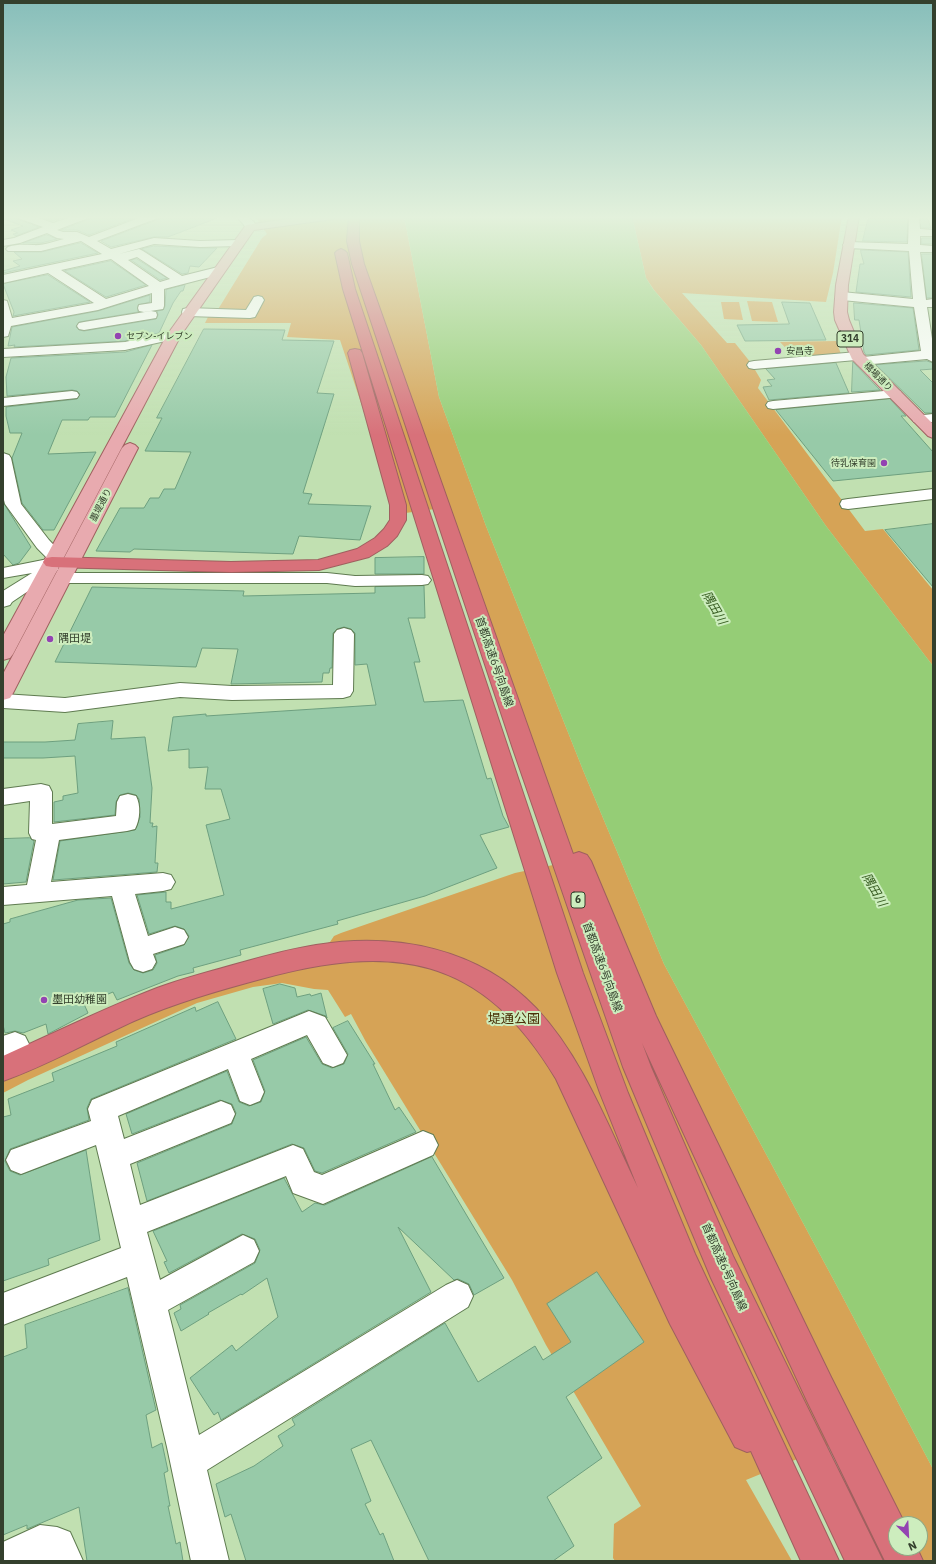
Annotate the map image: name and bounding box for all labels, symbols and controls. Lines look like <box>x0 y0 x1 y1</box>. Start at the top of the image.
marker: セブン-イレブン <box>113 331 123 341</box>
place label: セブン-イレブン <box>126 331 193 341</box>
road number: 314 <box>837 331 863 347</box>
marker: 安昌寺 <box>773 346 783 356</box>
place label: 安昌寺 <box>786 346 813 356</box>
street label: 橋場通り <box>861 360 895 394</box>
place label: 待乳保育園 <box>831 458 876 468</box>
marker: 待乳保育園 <box>879 458 889 468</box>
street label: 墨堤通り <box>88 487 114 523</box>
water label: 隅田川 <box>699 589 729 627</box>
street label: 首都高速6号向島線 <box>472 615 516 709</box>
place label: 隅田堤 <box>58 632 91 646</box>
marker: 隅田堤 <box>45 634 55 644</box>
water label: 隅田川 <box>859 871 889 909</box>
road number: 6 <box>571 892 585 908</box>
street label: 首都高速6号向島線 <box>580 920 624 1014</box>
place label: 墨田幼稚園 <box>52 993 107 1007</box>
marker: 墨田幼稚園 <box>39 995 49 1005</box>
park label: 堤通公園 <box>488 1011 540 1027</box>
street label: 首都高速6号向島線 <box>699 1221 749 1313</box>
north arrow <box>888 1516 928 1556</box>
text: N <box>906 1538 919 1554</box>

